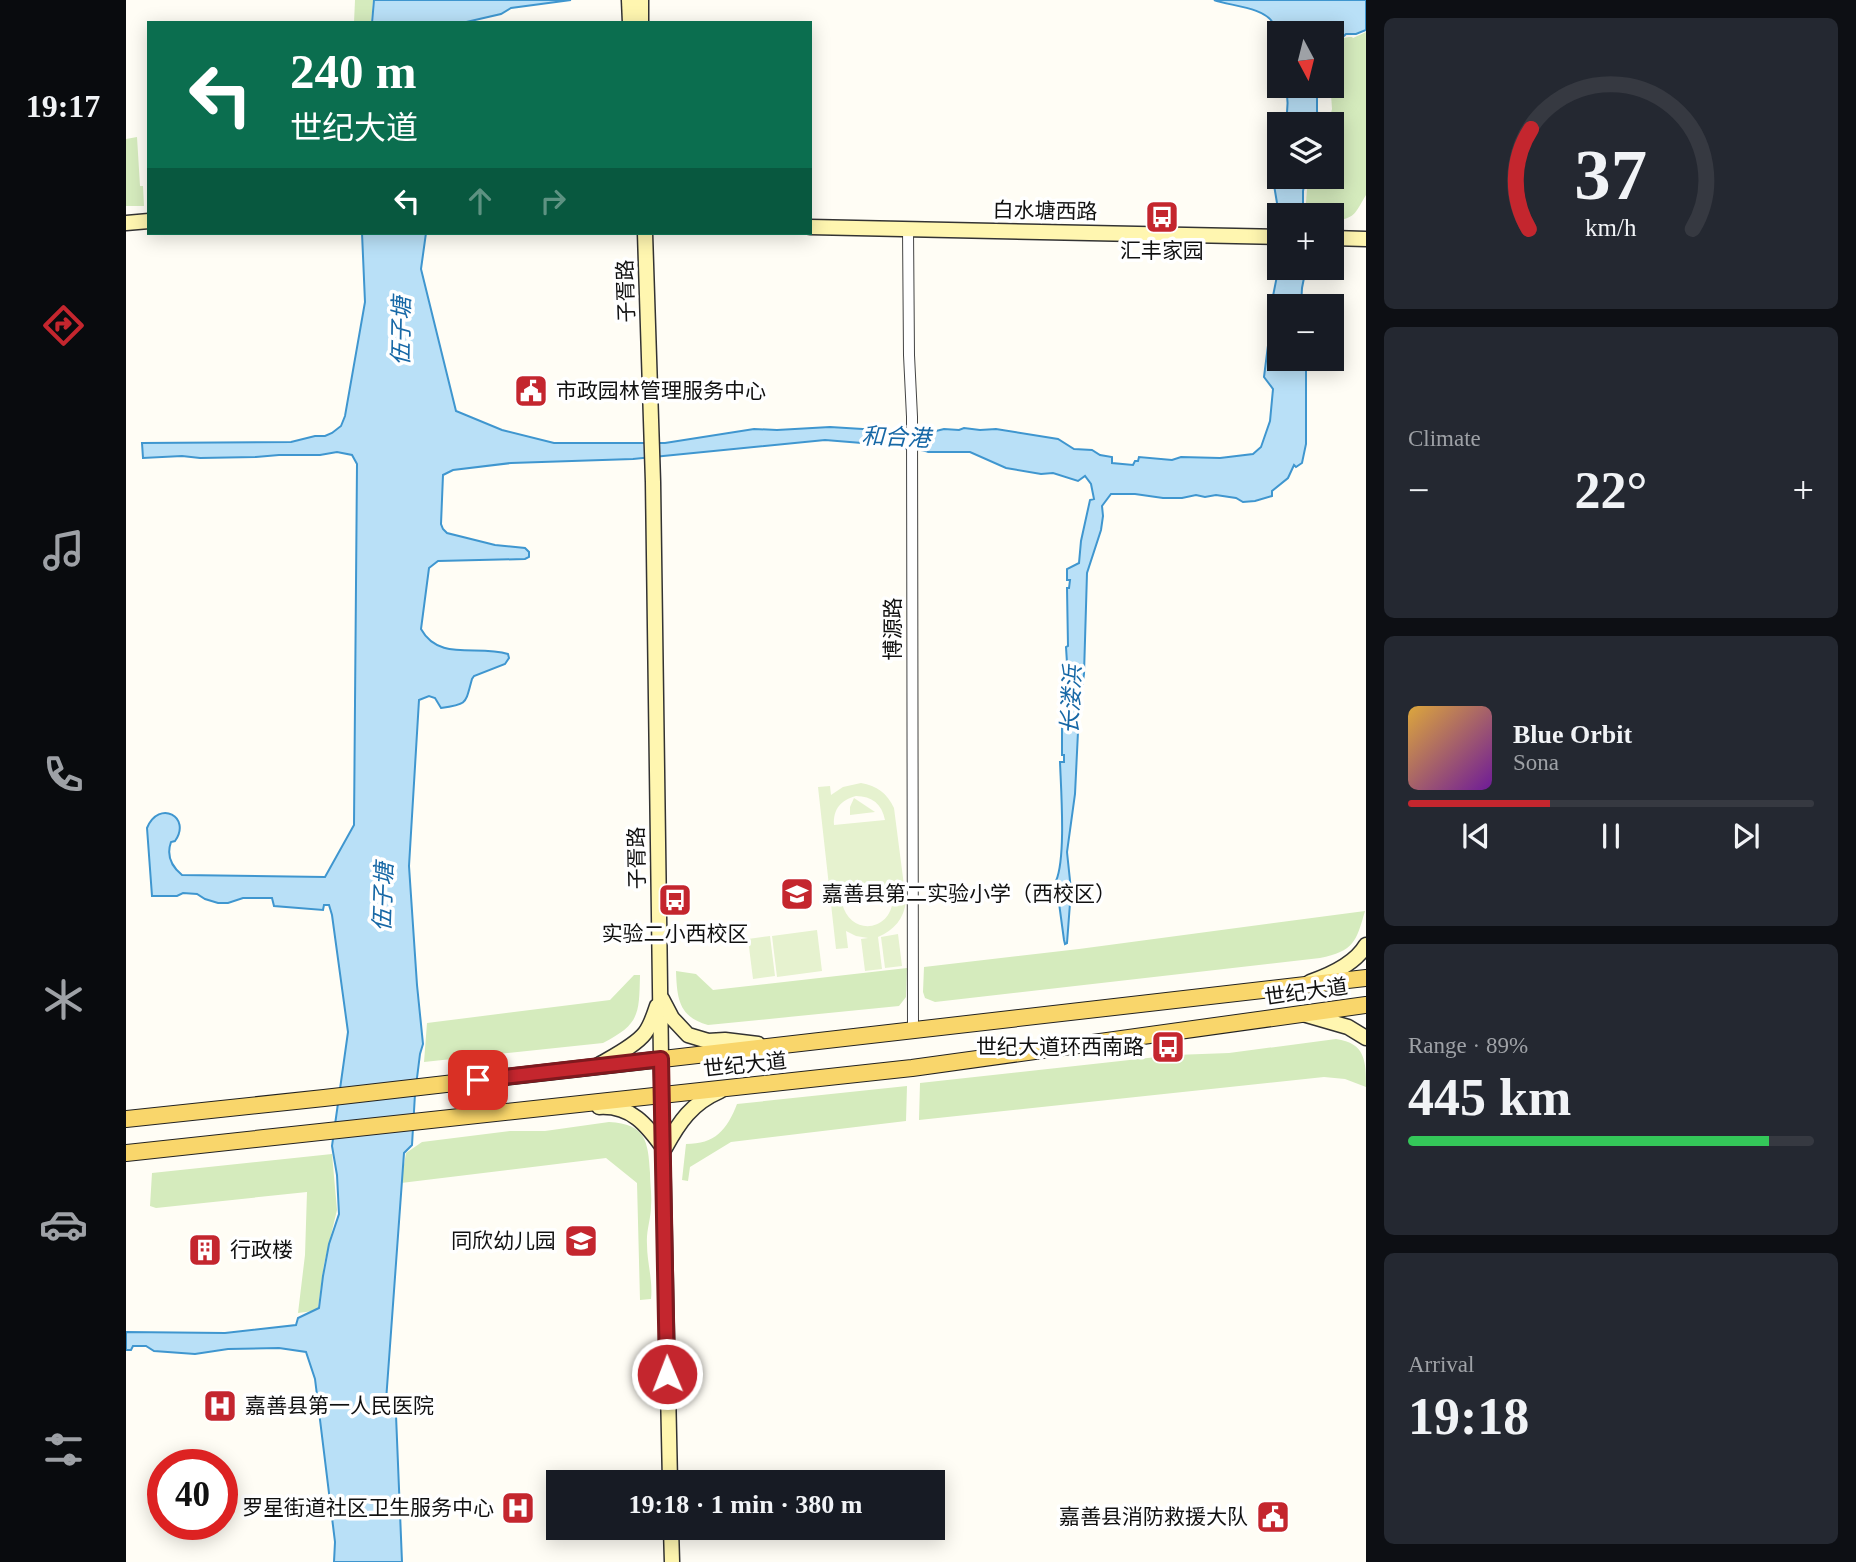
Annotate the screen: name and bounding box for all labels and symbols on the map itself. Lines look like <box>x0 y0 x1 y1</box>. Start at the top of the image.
north arrow <box>1267 21 1344 98</box>
street label: 白水塘西路 <box>992 198 1098 224</box>
bus stop icon: 汇丰家园 <box>1143 198 1181 236</box>
place label: 汇丰家园 <box>1120 239 1204 263</box>
street label: 子胥路 <box>613 259 639 323</box>
water label: 伍子塘 <box>388 292 415 366</box>
public building icon: 市政园林管理服务中心 <box>512 372 550 410</box>
place label: 市政园林管理服务中心 <box>556 379 766 403</box>
water label: 和合港 <box>861 424 934 451</box>
street label: 博源路 <box>881 598 905 661</box>
water label: 长溇浜 <box>1057 663 1086 735</box>
street label: 子胥路 <box>624 826 650 890</box>
water label: 伍子塘 <box>370 858 397 932</box>
school or university icon: 嘉善县第二实验小学（西校区） <box>778 875 816 913</box>
bus stop icon: 实验二小西校区 <box>656 881 694 919</box>
place label: 嘉善县第二实验小学（西校区） <box>822 882 1116 906</box>
place label: 实验二小西校区 <box>602 922 749 946</box>
street label: 世纪大道 <box>1263 974 1349 1010</box>
bus stop icon: 世纪大道环西南路 <box>1149 1028 1187 1066</box>
place label: 世纪大道环西南路 <box>976 1035 1144 1059</box>
street label: 世纪大道 <box>702 1049 788 1081</box>
pin <box>448 1050 508 1110</box>
school or university icon: 同欣幼儿园 <box>562 1222 600 1260</box>
place label: 同欣幼儿园 <box>451 1229 556 1253</box>
building icon: 行政楼 <box>186 1231 224 1269</box>
place label: 行政楼 <box>230 1238 293 1262</box>
position arrow <box>630 1337 704 1411</box>
hospital icon: 嘉善县第一人民医院 <box>201 1387 239 1425</box>
place label: 嘉善县第一人民医院 <box>245 1394 434 1418</box>
speed limit sign: 40 <box>147 1449 238 1540</box>
hospital icon: 罗星街道社区卫生服务中心 <box>499 1489 537 1527</box>
place label: 罗星街道社区卫生服务中心 <box>242 1496 494 1520</box>
public building icon: 嘉善县消防救援大队 <box>1254 1498 1292 1536</box>
place label: 嘉善县消防救援大队 <box>1059 1505 1248 1529</box>

